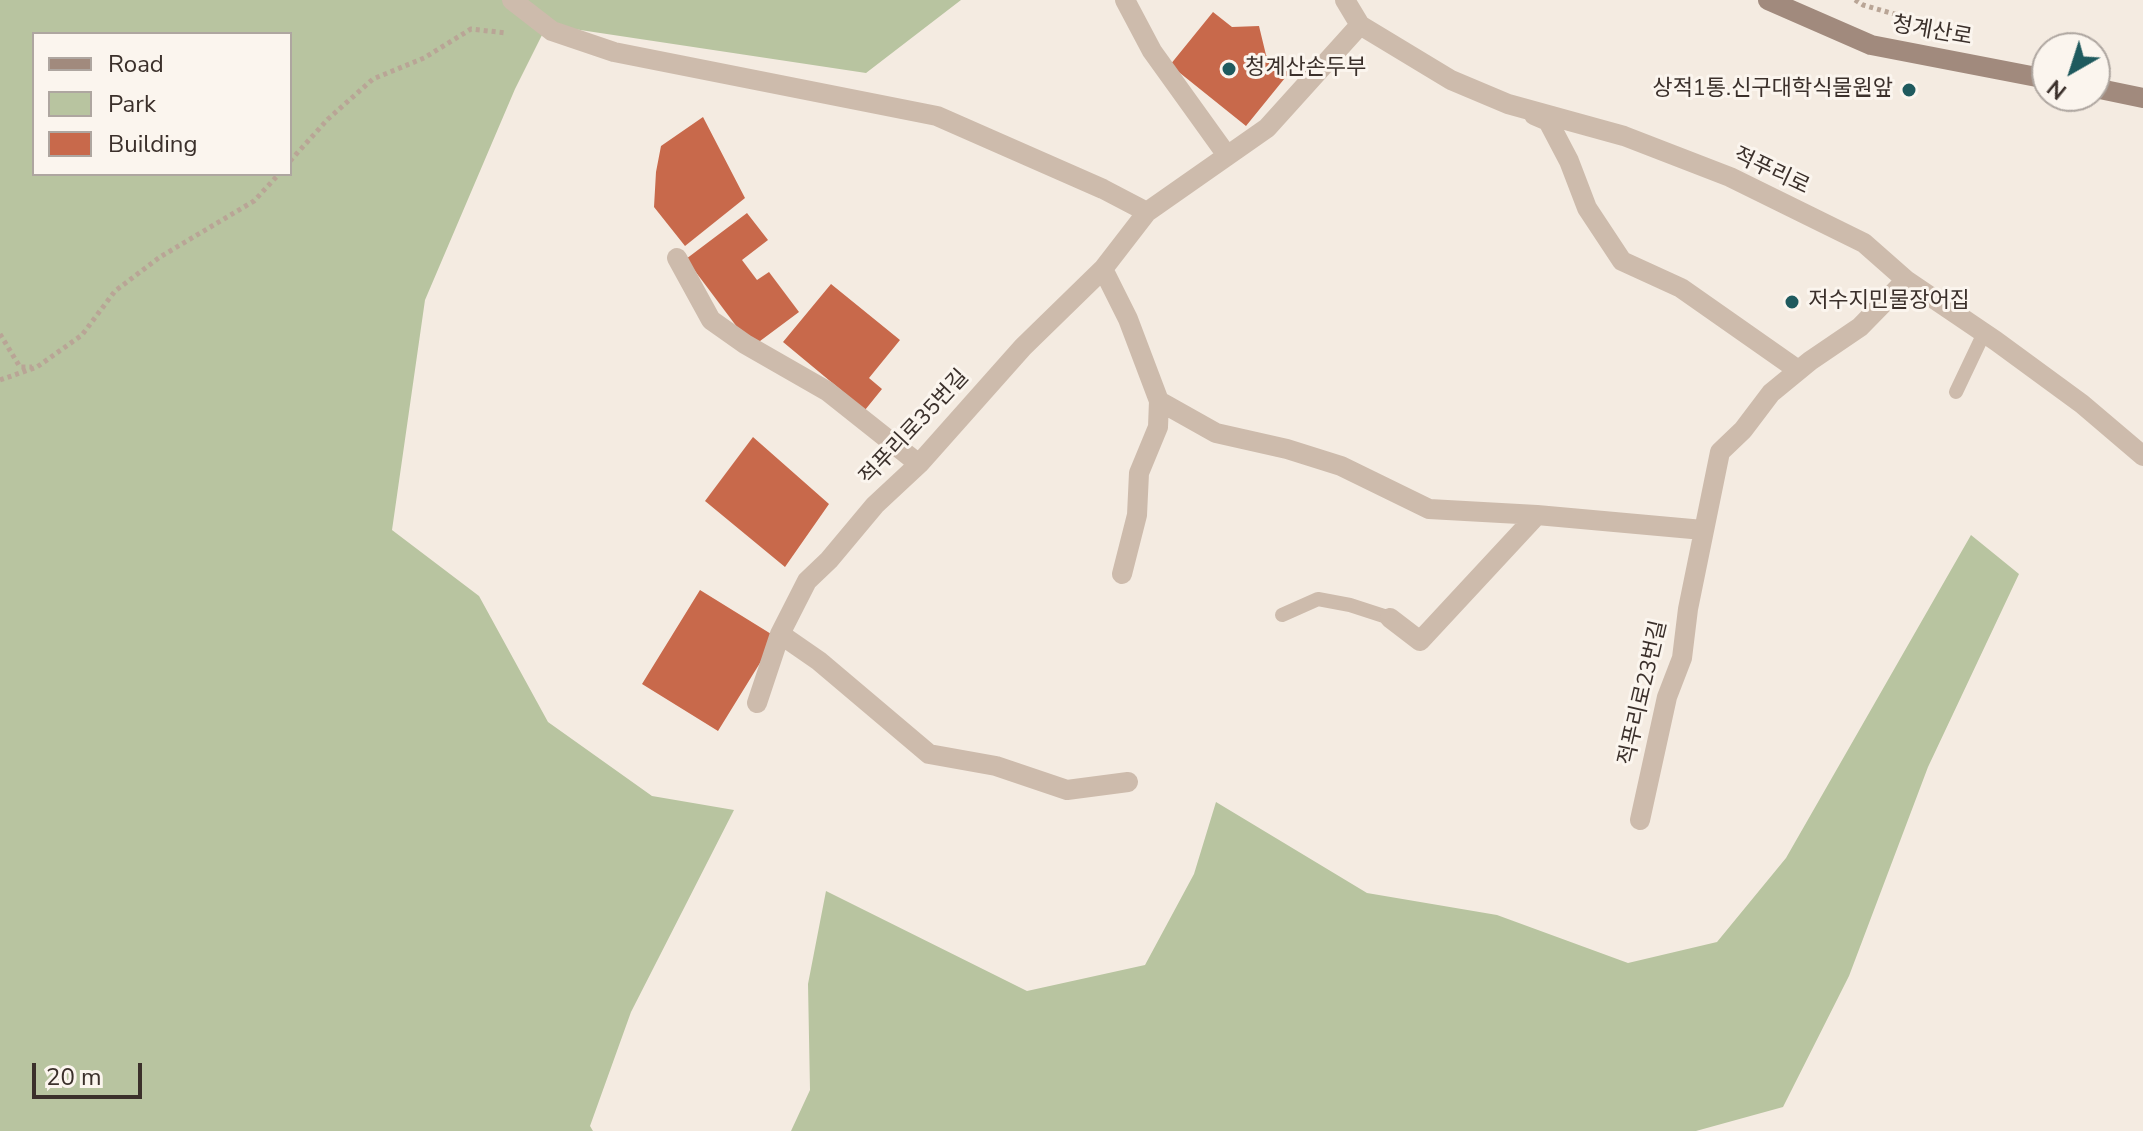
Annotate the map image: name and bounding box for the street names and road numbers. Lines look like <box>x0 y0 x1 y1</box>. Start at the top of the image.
street label: 청계산로 <box>1890 12 1974 52</box>
street label: 적푸리로 <box>1729 143 1813 201</box>
street label: 적푸리로35번길 <box>855 365 975 491</box>
street label: 적푸리로23번길 <box>1615 618 1673 768</box>

